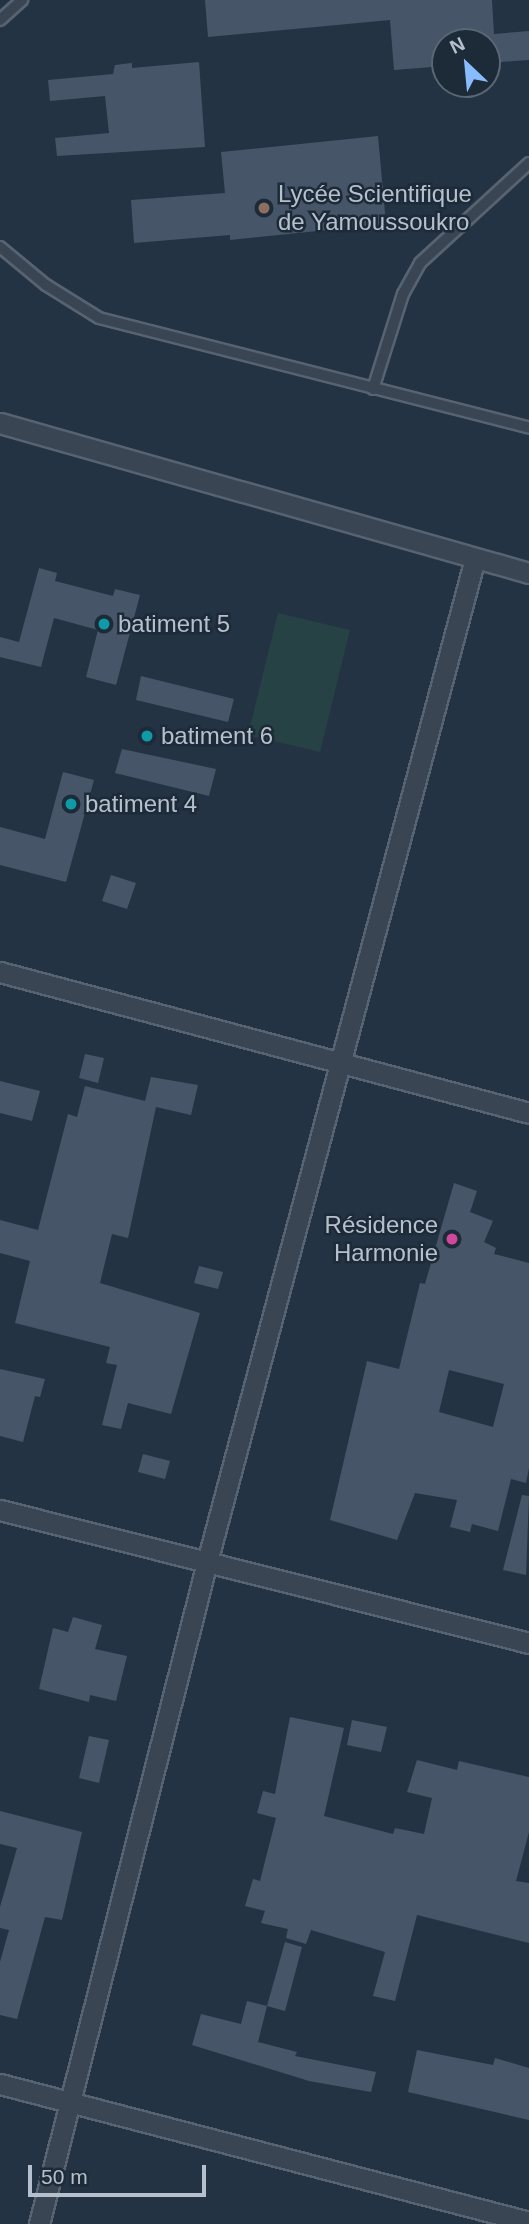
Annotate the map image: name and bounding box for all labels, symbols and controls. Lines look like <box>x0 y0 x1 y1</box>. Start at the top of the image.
north arrow <box>431 28 501 98</box>
text: N <box>447 33 468 58</box>
place label: Lycée Scientifique de Yamoussoukro <box>278 180 472 236</box>
marker: Lycée Scientifique de Yamoussoukro <box>256 200 272 216</box>
place label: batiment 5 <box>118 610 230 638</box>
marker: batiment 5 <box>96 616 112 632</box>
place label: batiment 6 <box>161 722 273 750</box>
marker: batiment 6 <box>139 728 155 744</box>
place label: batiment 4 <box>85 790 197 818</box>
marker: batiment 4 <box>63 796 79 812</box>
place label: Résidence Harmonie <box>325 1211 438 1267</box>
marker: Résidence Harmonie <box>444 1231 460 1247</box>
scale bar <box>32 2150 210 2194</box>
text: 50 m <box>41 2165 88 2188</box>

